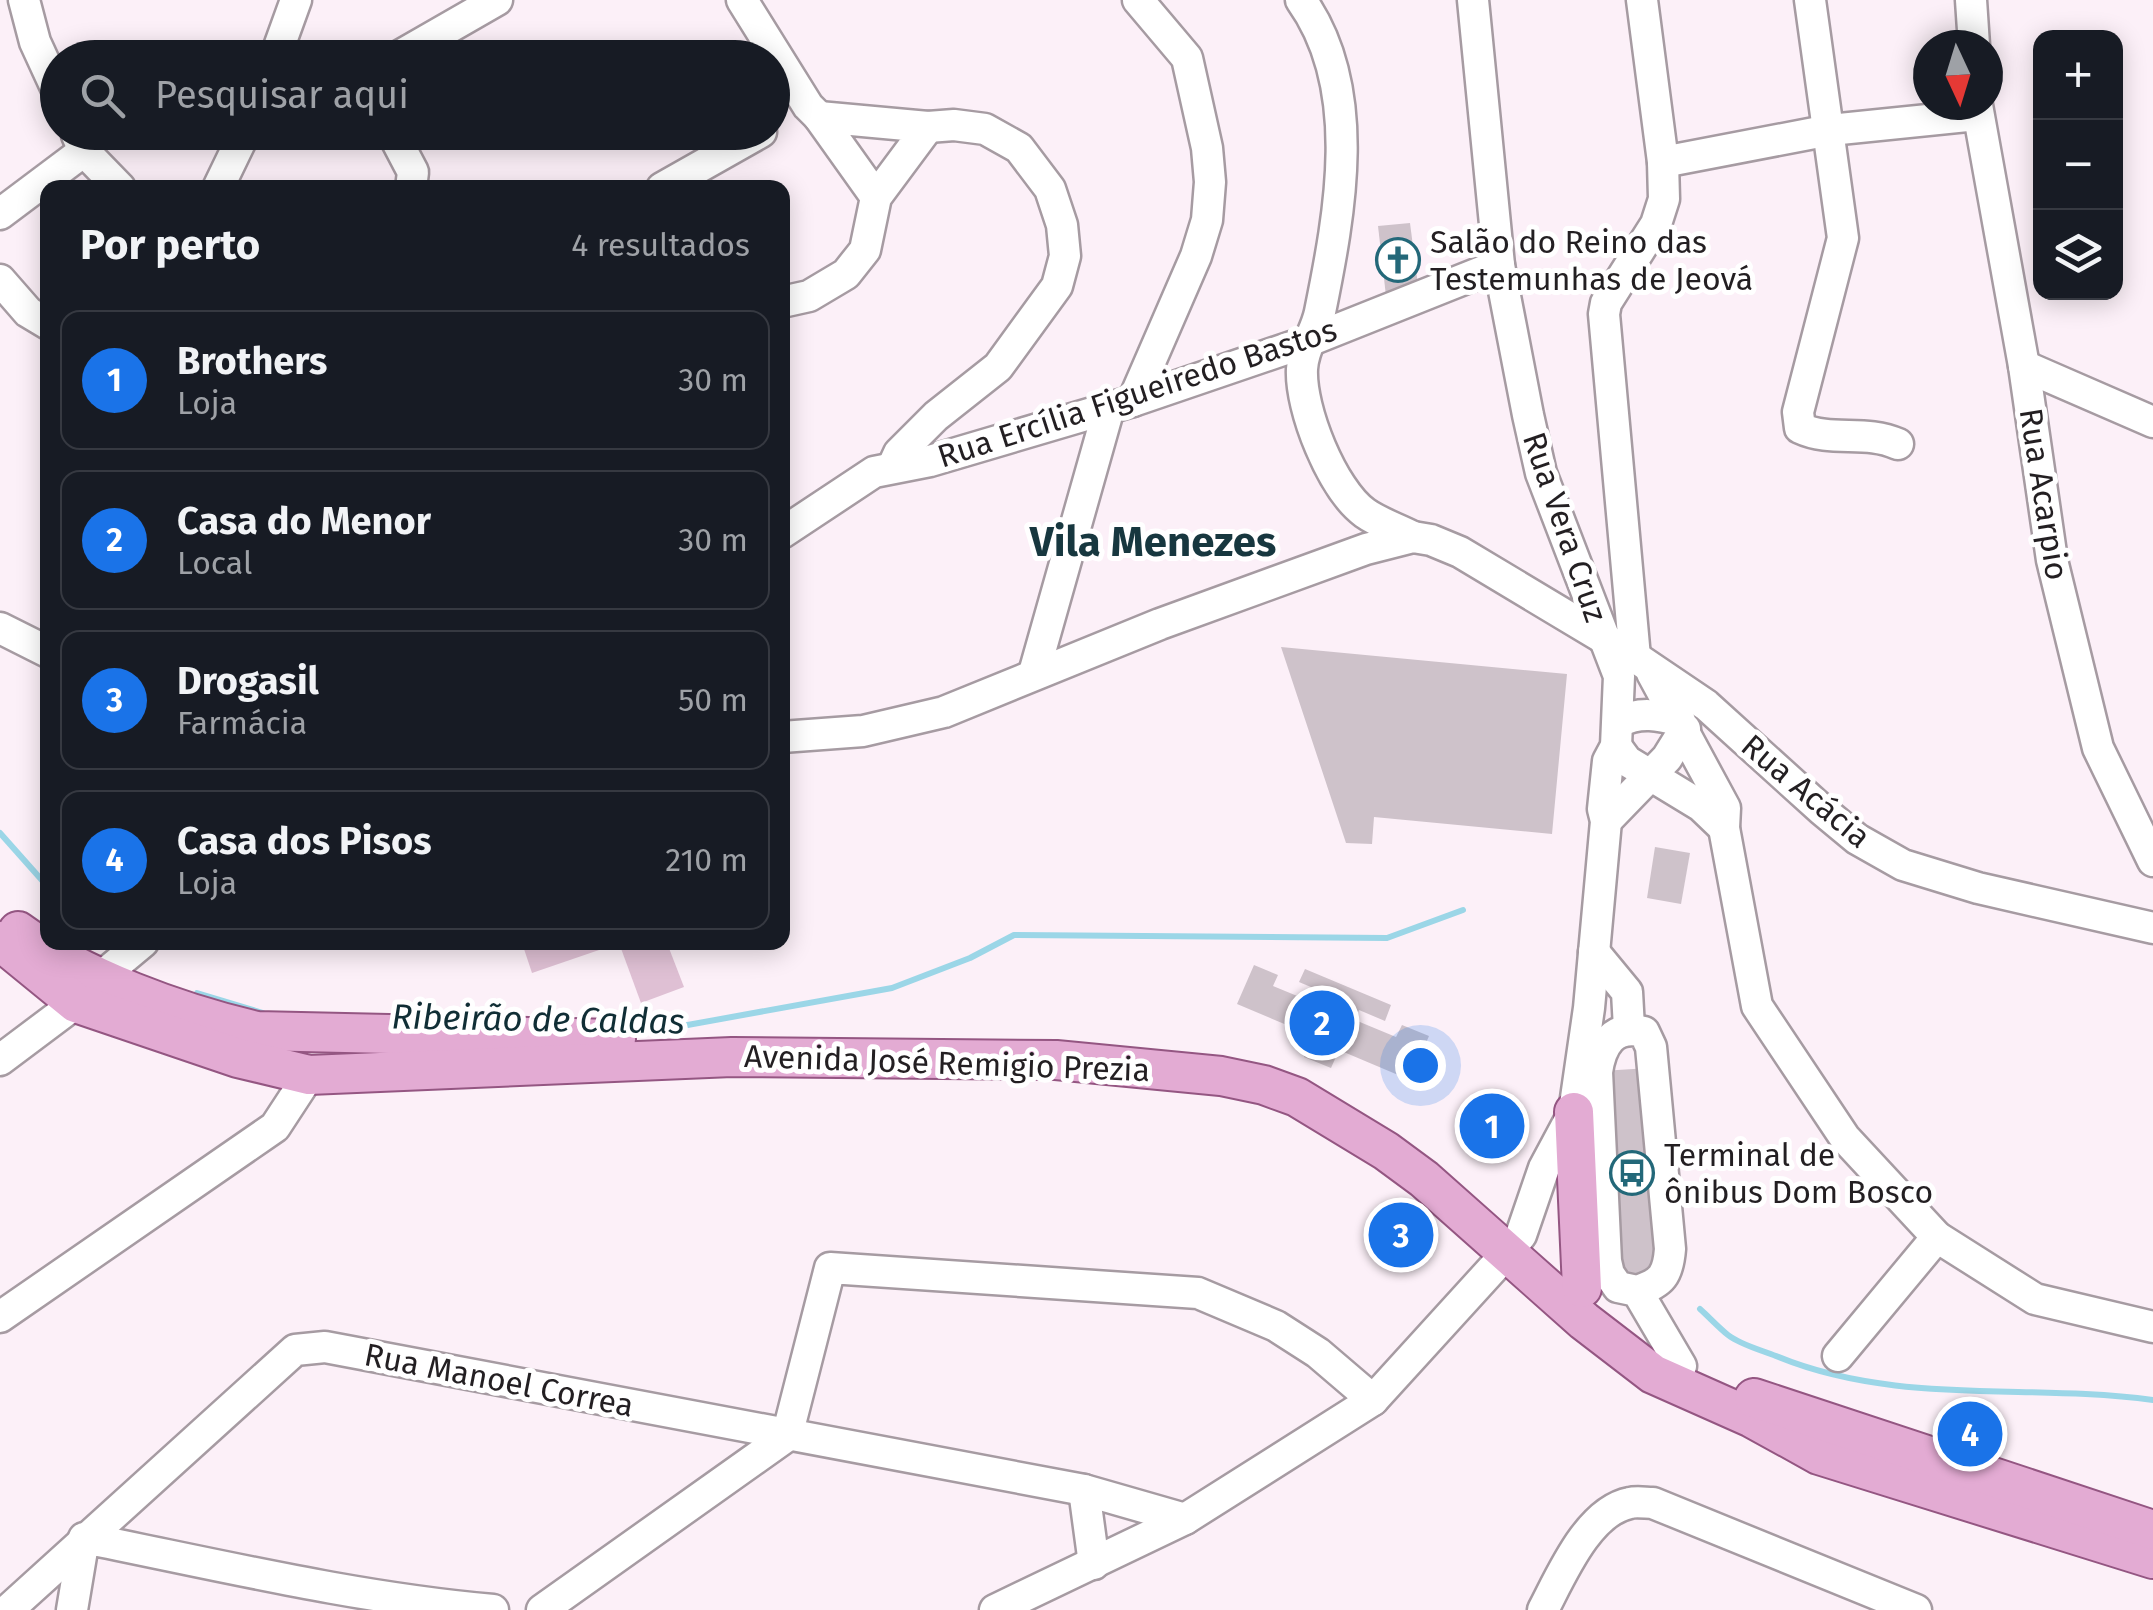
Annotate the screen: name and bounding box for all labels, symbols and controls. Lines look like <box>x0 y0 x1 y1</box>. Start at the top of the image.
north arrow <box>1913 30 2003 120</box>
map controls <box>2033 30 2123 300</box>
button: + <box>2033 30 2123 120</box>
search box <box>40 40 790 150</box>
icon: search <box>75 68 130 123</box>
text: Pesquisar aqui <box>155 72 409 118</box>
button: − <box>2033 120 2123 210</box>
button: layers <box>2033 210 2123 300</box>
text: Por perto <box>80 220 260 270</box>
place label: Salão do Reino das Testemunhas de Jeová <box>1430 223 1753 298</box>
text: 4 resultados <box>571 226 750 264</box>
church icon: Salão do Reino das Testemunhas de Jeová <box>1375 237 1421 283</box>
street label: Rua Ercília Figueiredo Bastos <box>933 310 1341 476</box>
text: Brothers <box>177 338 327 384</box>
text: 1 <box>107 361 122 399</box>
text: 30 m <box>678 361 748 399</box>
text: Loja <box>177 384 237 422</box>
street label: Rua Acarpio <box>2012 405 2076 583</box>
street label: Rua Vera Cruz <box>1515 427 1615 627</box>
text: Casa do Menor <box>177 498 431 544</box>
district label: Vila Menezes <box>1029 517 1276 567</box>
text: 2 <box>106 521 123 559</box>
text: 30 m <box>678 521 748 559</box>
text: Local <box>177 544 252 582</box>
text: Drogasil <box>177 658 319 704</box>
text: 3 <box>106 681 123 719</box>
text: 50 m <box>678 681 748 719</box>
text: Farmácia <box>177 704 307 742</box>
street label: Rua Acácia <box>1734 726 1878 856</box>
text: Casa dos Pisos <box>177 818 432 864</box>
text: 4 <box>105 841 124 879</box>
text: 210 m <box>665 841 748 879</box>
text: Loja <box>177 864 237 902</box>
pin: 2 <box>1290 986 1354 1060</box>
water label: Ribeirão de Caldas <box>391 995 685 1043</box>
street label: Avenida José Remigio Prezia <box>743 1037 1151 1089</box>
your location <box>1395 1040 1446 1091</box>
pin: 1 <box>1460 1088 1524 1164</box>
place label: Terminal de ônibus Dom Bosco <box>1664 1136 1933 1211</box>
bus stop icon: Terminal de ônibus Dom Bosco <box>1609 1150 1655 1196</box>
pin: 3 <box>1368 1198 1434 1272</box>
street label: Rua Manoel Correa <box>361 1335 637 1425</box>
pin: 4 <box>1938 1396 2002 1472</box>

